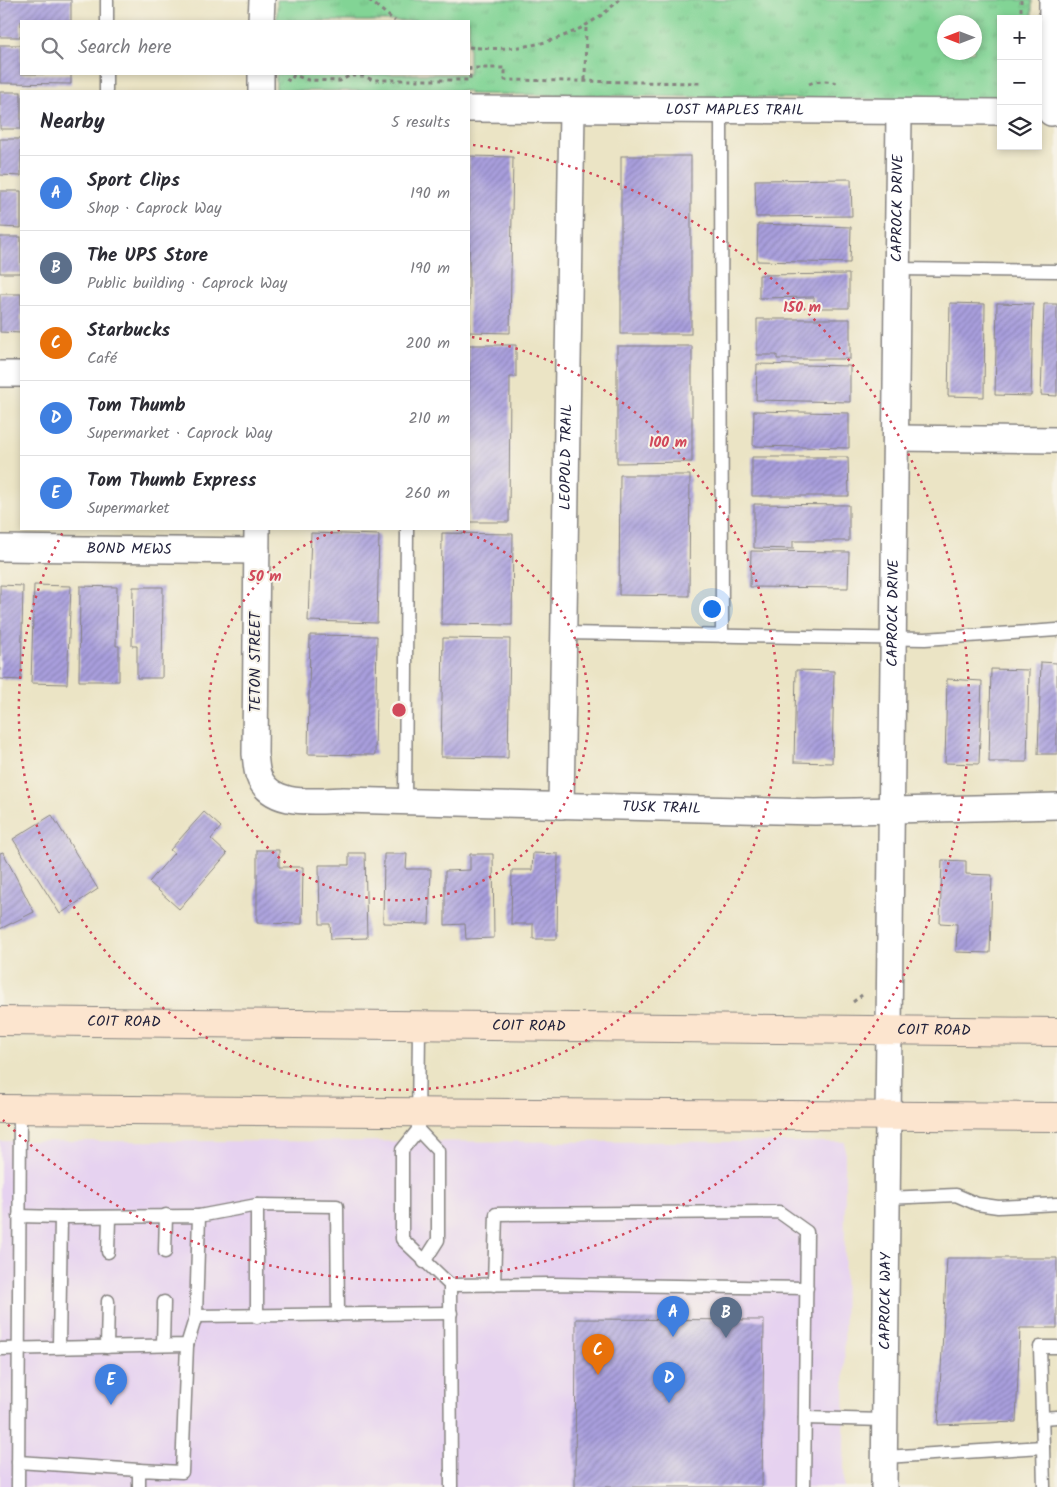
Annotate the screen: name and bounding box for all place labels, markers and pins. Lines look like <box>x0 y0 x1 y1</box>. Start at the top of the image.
centre of rings <box>390 701 408 719</box>
pin: A <box>657 1296 689 1337</box>
pin: B <box>710 1297 742 1338</box>
pin: C <box>582 1334 614 1375</box>
pin: D <box>653 1362 685 1403</box>
pin: E <box>95 1364 127 1405</box>

